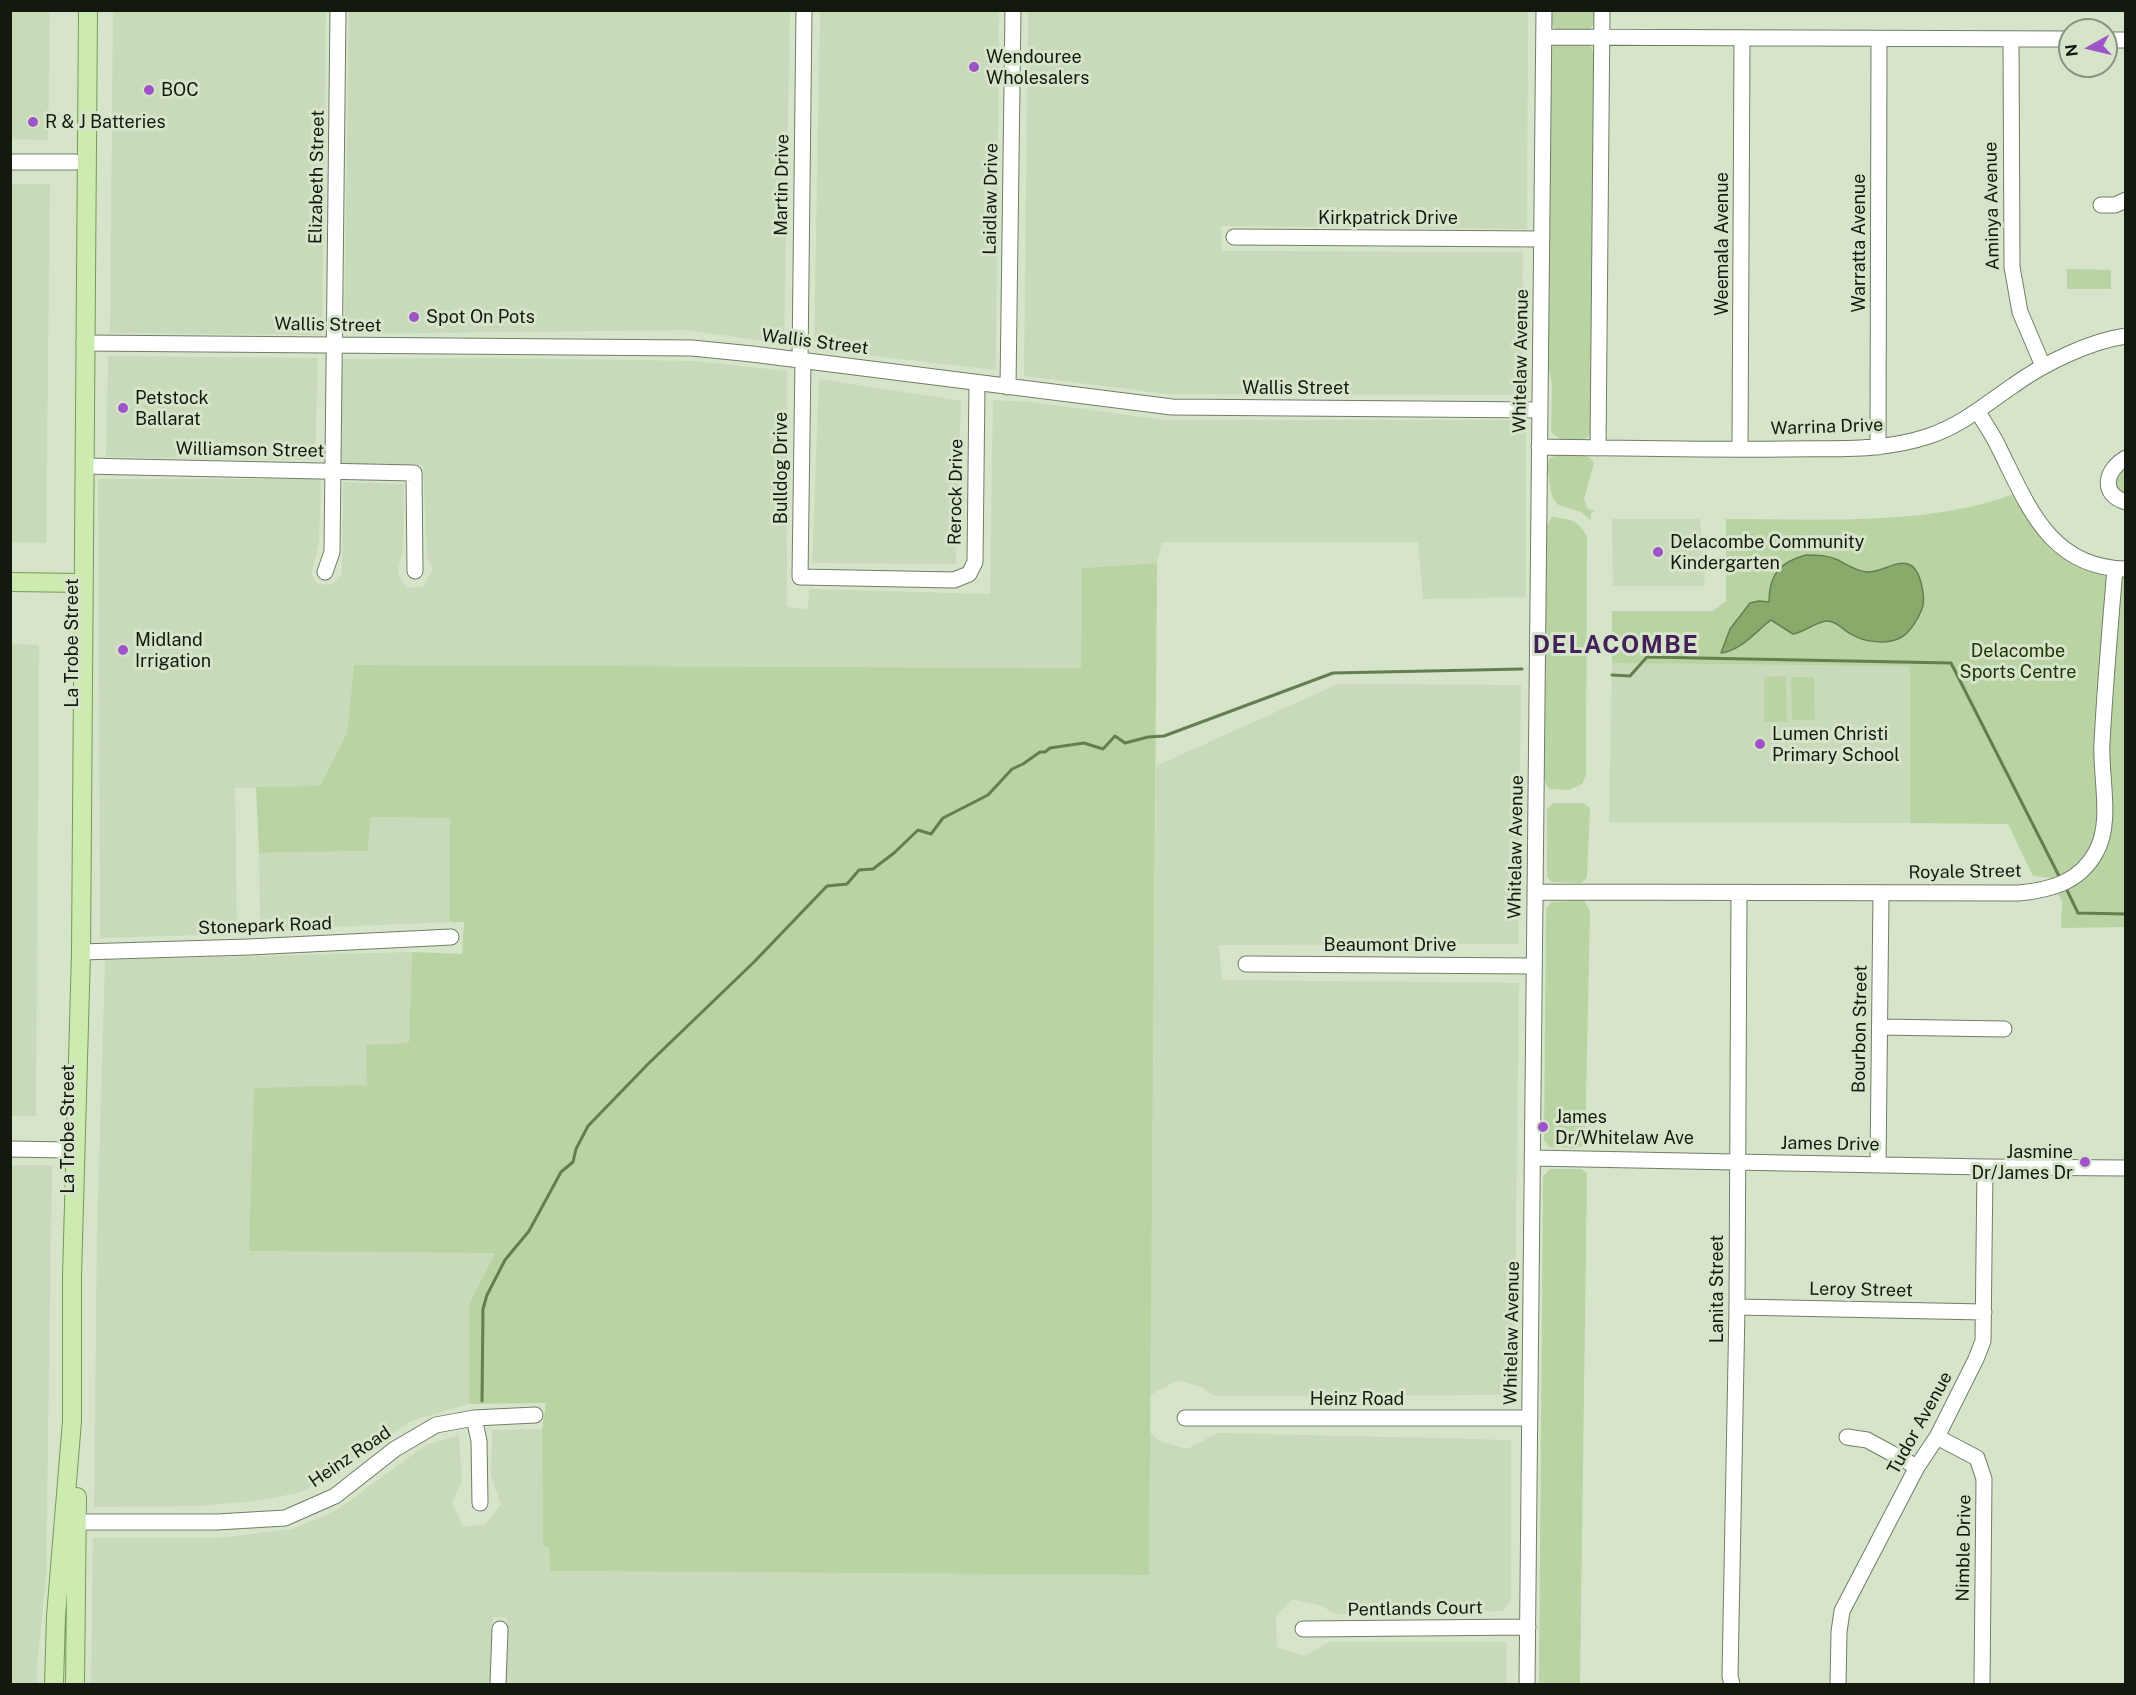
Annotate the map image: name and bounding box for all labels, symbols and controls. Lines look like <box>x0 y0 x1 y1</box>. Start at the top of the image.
north arrow <box>2058 18 2118 78</box>
text: N <box>2061 43 2082 58</box>
place label: Wendouree Wholesalers <box>986 46 1089 88</box>
marker: Wendouree Wholesalers <box>967 60 981 74</box>
place label: BOC <box>161 79 199 101</box>
marker: BOC <box>142 83 156 97</box>
street label: Elizabeth Street <box>305 110 329 244</box>
place label: R & J Batteries <box>45 111 165 133</box>
marker: R & J Batteries <box>26 115 40 129</box>
street label: Martin Drive <box>770 134 794 236</box>
street label: Aminya Avenue <box>1980 142 2004 270</box>
street label: Laidlaw Drive <box>979 143 1003 255</box>
street label: Weemala Avenue <box>1711 172 1733 316</box>
street label: Warratta Avenue <box>1848 174 1870 312</box>
street label: Kirkpatrick Drive <box>1318 207 1458 229</box>
street label: Whitelaw Avenue <box>1509 289 1533 433</box>
place label: Spot On Pots <box>426 306 535 328</box>
marker: Spot On Pots <box>407 310 421 324</box>
street label: Wallis Street <box>274 313 382 337</box>
street label: Wallis Street <box>760 325 870 359</box>
street label: Wallis Street <box>1242 377 1350 399</box>
place label: Petstock Ballarat <box>135 387 209 430</box>
marker: Petstock Ballarat <box>116 401 130 415</box>
street label: Bulldog Drive <box>770 412 792 524</box>
street label: Warrina Drive <box>1770 414 1884 440</box>
street label: Williamson Street <box>175 438 325 462</box>
street label: Rerock Drive <box>944 439 968 545</box>
place label: Delacombe Community Kindergarten <box>1670 531 1865 574</box>
marker: Delacombe Community Kindergarten <box>1651 545 1665 559</box>
street label: La Trobe Street <box>61 578 83 708</box>
place label: Midland Irrigation <box>135 629 211 672</box>
district label: DELACOMBE <box>1533 632 1699 660</box>
park label: Delacombe Sports Centre <box>1960 640 2076 682</box>
marker: Midland Irrigation <box>116 643 130 657</box>
place label: Lumen Christi Primary School <box>1772 723 1900 766</box>
marker: Lumen Christi Primary School <box>1753 737 1767 751</box>
street label: Whitelaw Avenue <box>1504 775 1528 919</box>
street label: Royale Street <box>1908 860 2022 884</box>
street label: Stonepark Road <box>198 913 332 939</box>
street label: Beaumont Drive <box>1324 934 1456 956</box>
street label: Bourbon Street <box>1848 965 1872 1093</box>
street label: La Trobe Street <box>57 1064 79 1194</box>
place label: James Dr/Whitelaw Ave <box>1555 1106 1694 1148</box>
marker: James Dr/Whitelaw Ave <box>1536 1120 1550 1134</box>
street label: James Drive <box>1780 1132 1880 1156</box>
place label: Jasmine Dr/James Dr <box>1972 1141 2073 1184</box>
marker: Jasmine Dr/James Dr <box>2078 1155 2092 1169</box>
street label: Lanita Street <box>1706 1235 1728 1343</box>
street label: Whitelaw Avenue <box>1500 1261 1524 1405</box>
street label: Leroy Street <box>1809 1278 1913 1302</box>
street label: Tudor Avenue <box>1883 1368 1957 1478</box>
street label: Heinz Road <box>1310 1388 1404 1410</box>
street label: Heinz Road <box>305 1422 395 1492</box>
street label: Nimble Drive <box>1952 1494 1976 1602</box>
street label: Pentlands Court <box>1347 1597 1483 1621</box>

